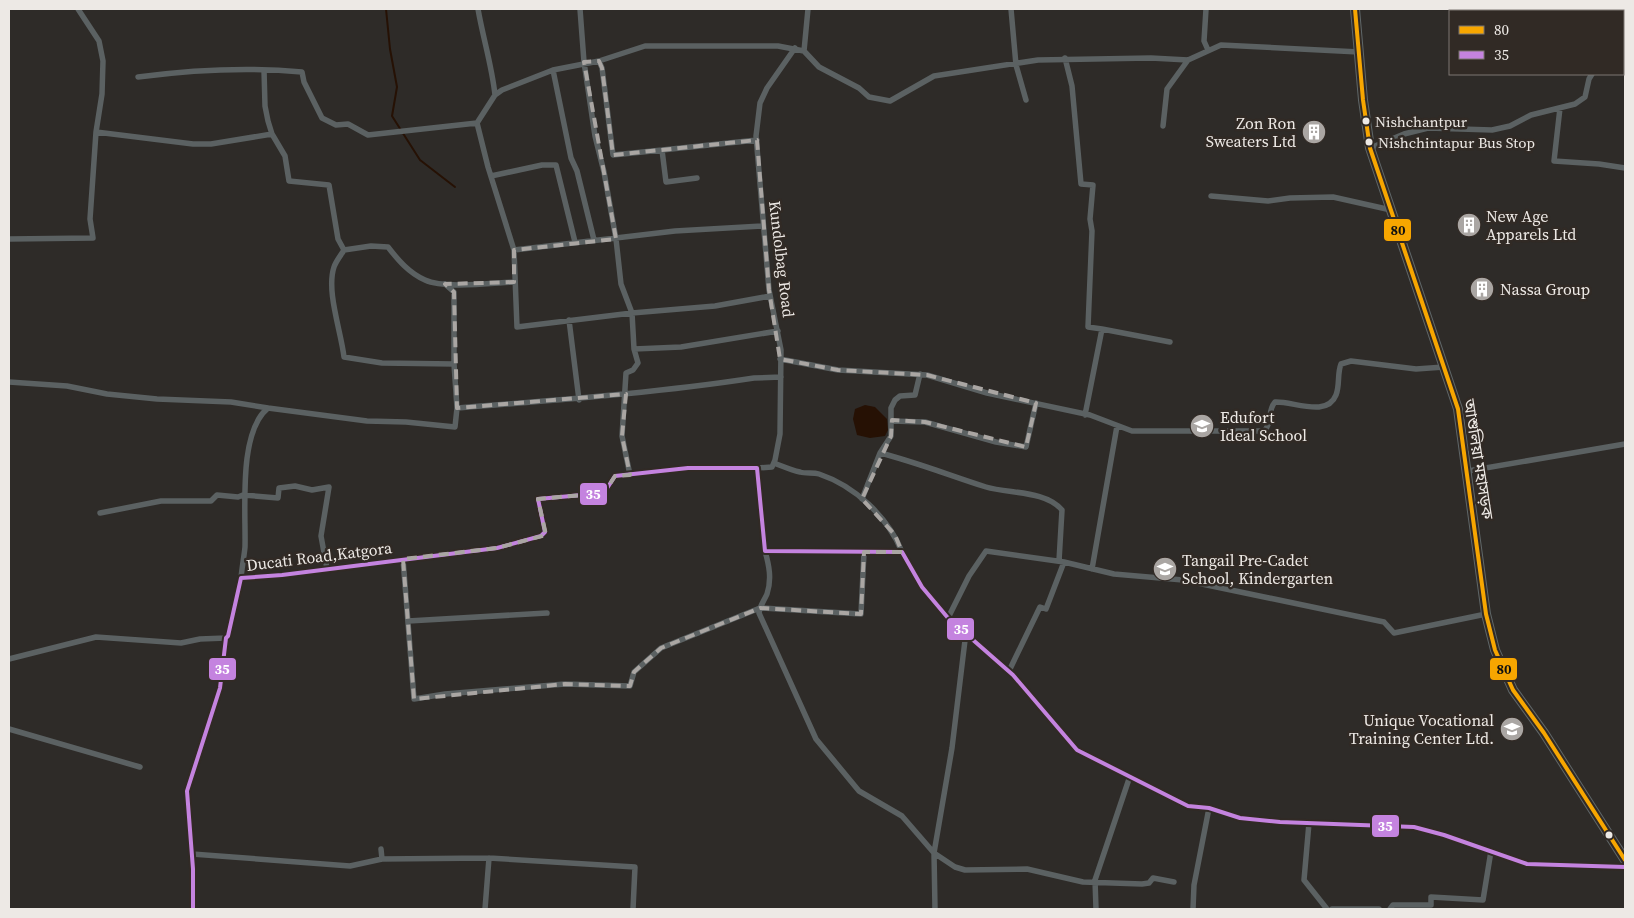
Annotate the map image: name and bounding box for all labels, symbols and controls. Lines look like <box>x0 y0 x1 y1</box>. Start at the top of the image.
legend <box>1449 10 1624 75</box>
text: 80 <box>1494 19 1509 40</box>
text: 35 <box>1494 44 1509 65</box>
place label: Nishchantpur <box>1375 111 1468 132</box>
place label: Zon Ron Sweaters Ltd <box>1206 112 1296 152</box>
marker: Nishchantpur <box>1361 116 1371 126</box>
building icon: Zon Ron Sweaters Ltd <box>1301 119 1327 145</box>
place label: Nishchintapur Bus Stop <box>1378 132 1535 153</box>
marker: Nishchintapur Bus Stop <box>1364 137 1374 147</box>
street label: Kundolbag Road <box>764 199 800 319</box>
place label: New Age Apparels Ltd <box>1486 205 1576 245</box>
building icon: New Age Apparels Ltd <box>1456 212 1482 238</box>
line badge: 80 <box>1383 218 1412 242</box>
text: 80 <box>1390 220 1406 240</box>
building icon: Nassa Group <box>1469 276 1495 302</box>
place label: Nassa Group <box>1500 278 1590 300</box>
street label: আশুলিয়া মহাসড়ক <box>1458 396 1500 522</box>
place label: Edufort Ideal School <box>1220 406 1307 446</box>
school or university icon: Edufort Ideal School <box>1189 413 1215 439</box>
line badge: 35 <box>579 482 608 506</box>
text: 35 <box>585 484 601 504</box>
street label: Ducati Road,Katgora <box>245 536 394 576</box>
place label: Tangail Pre-Cadet School, Kindergarten <box>1182 549 1334 589</box>
school or university icon: Tangail Pre-Cadet School, Kindergarten <box>1152 556 1178 582</box>
line badge: 35 <box>946 617 975 641</box>
text: 35 <box>953 619 969 639</box>
line badge: 35 <box>208 657 237 681</box>
line badge: 80 <box>1489 657 1518 681</box>
text: 35 <box>214 659 230 679</box>
text: 80 <box>1496 659 1512 679</box>
place label: Unique Vocational Training Center Ltd. <box>1349 709 1494 749</box>
school or university icon: Unique Vocational Training Center Ltd. <box>1499 716 1525 742</box>
line badge: 35 <box>1371 814 1400 838</box>
text: 35 <box>1377 816 1393 836</box>
unlabelled marker <box>1604 830 1614 840</box>

